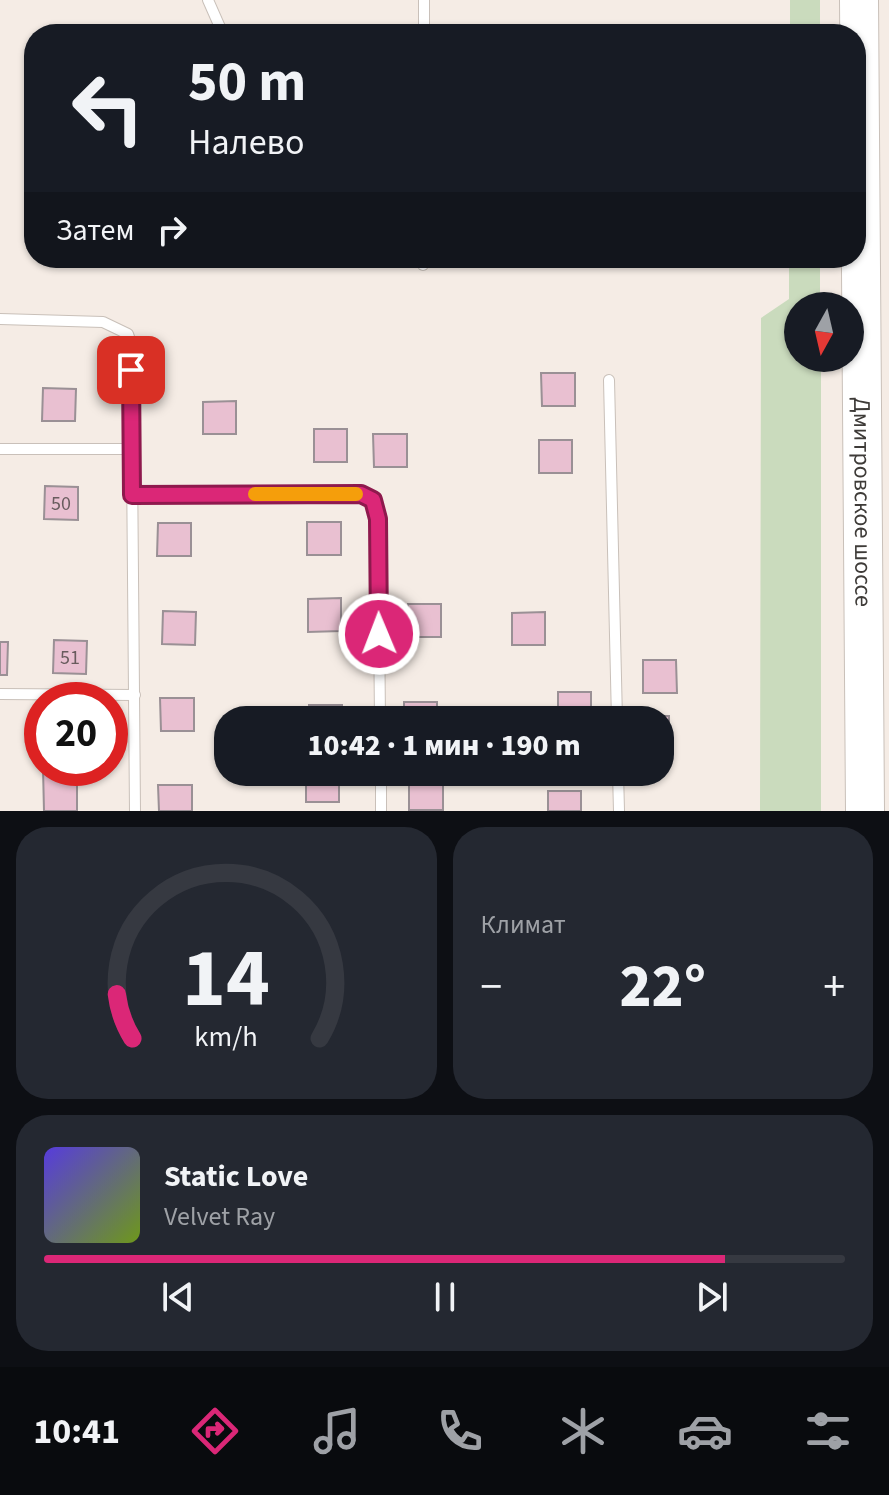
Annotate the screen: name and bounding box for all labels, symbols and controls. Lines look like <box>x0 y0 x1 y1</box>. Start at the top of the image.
text: 50 m <box>188 43 306 122</box>
icon: left <box>56 56 160 160</box>
text: Налево <box>188 117 304 168</box>
icon: right <box>150 208 194 252</box>
text: Затем <box>56 209 134 252</box>
north arrow <box>784 292 864 372</box>
map controls <box>784 292 864 372</box>
pin <box>97 336 165 404</box>
icon: arrive <box>109 348 153 392</box>
street label: Дмитровское шоссе <box>844 397 880 607</box>
house number: 50 <box>51 490 71 518</box>
position arrow <box>337 592 421 676</box>
house number: 51 <box>60 644 80 672</box>
speed limit sign: 20 <box>24 682 128 786</box>
text: 10:42 · 1 мин · 190 m <box>307 724 581 767</box>
text: Климат <box>481 906 566 943</box>
text: 14 <box>182 920 270 1038</box>
text: 22° <box>620 945 706 1030</box>
text: − <box>481 956 502 1019</box>
text: + <box>823 956 845 1019</box>
text: km/h <box>195 1017 258 1057</box>
text: Static Love <box>164 1155 308 1198</box>
text: Velvet Ray <box>164 1198 275 1235</box>
icon: previous <box>156 1275 200 1319</box>
icon: pause <box>423 1275 467 1319</box>
icon: next <box>690 1275 734 1319</box>
icon: directions <box>187 1403 243 1459</box>
icon: music <box>309 1403 365 1459</box>
icon: phone <box>432 1403 488 1459</box>
icon: climate <box>555 1403 611 1459</box>
icon: car <box>677 1403 733 1459</box>
icon: filters <box>800 1403 856 1459</box>
text: 10:41 <box>33 1406 120 1457</box>

